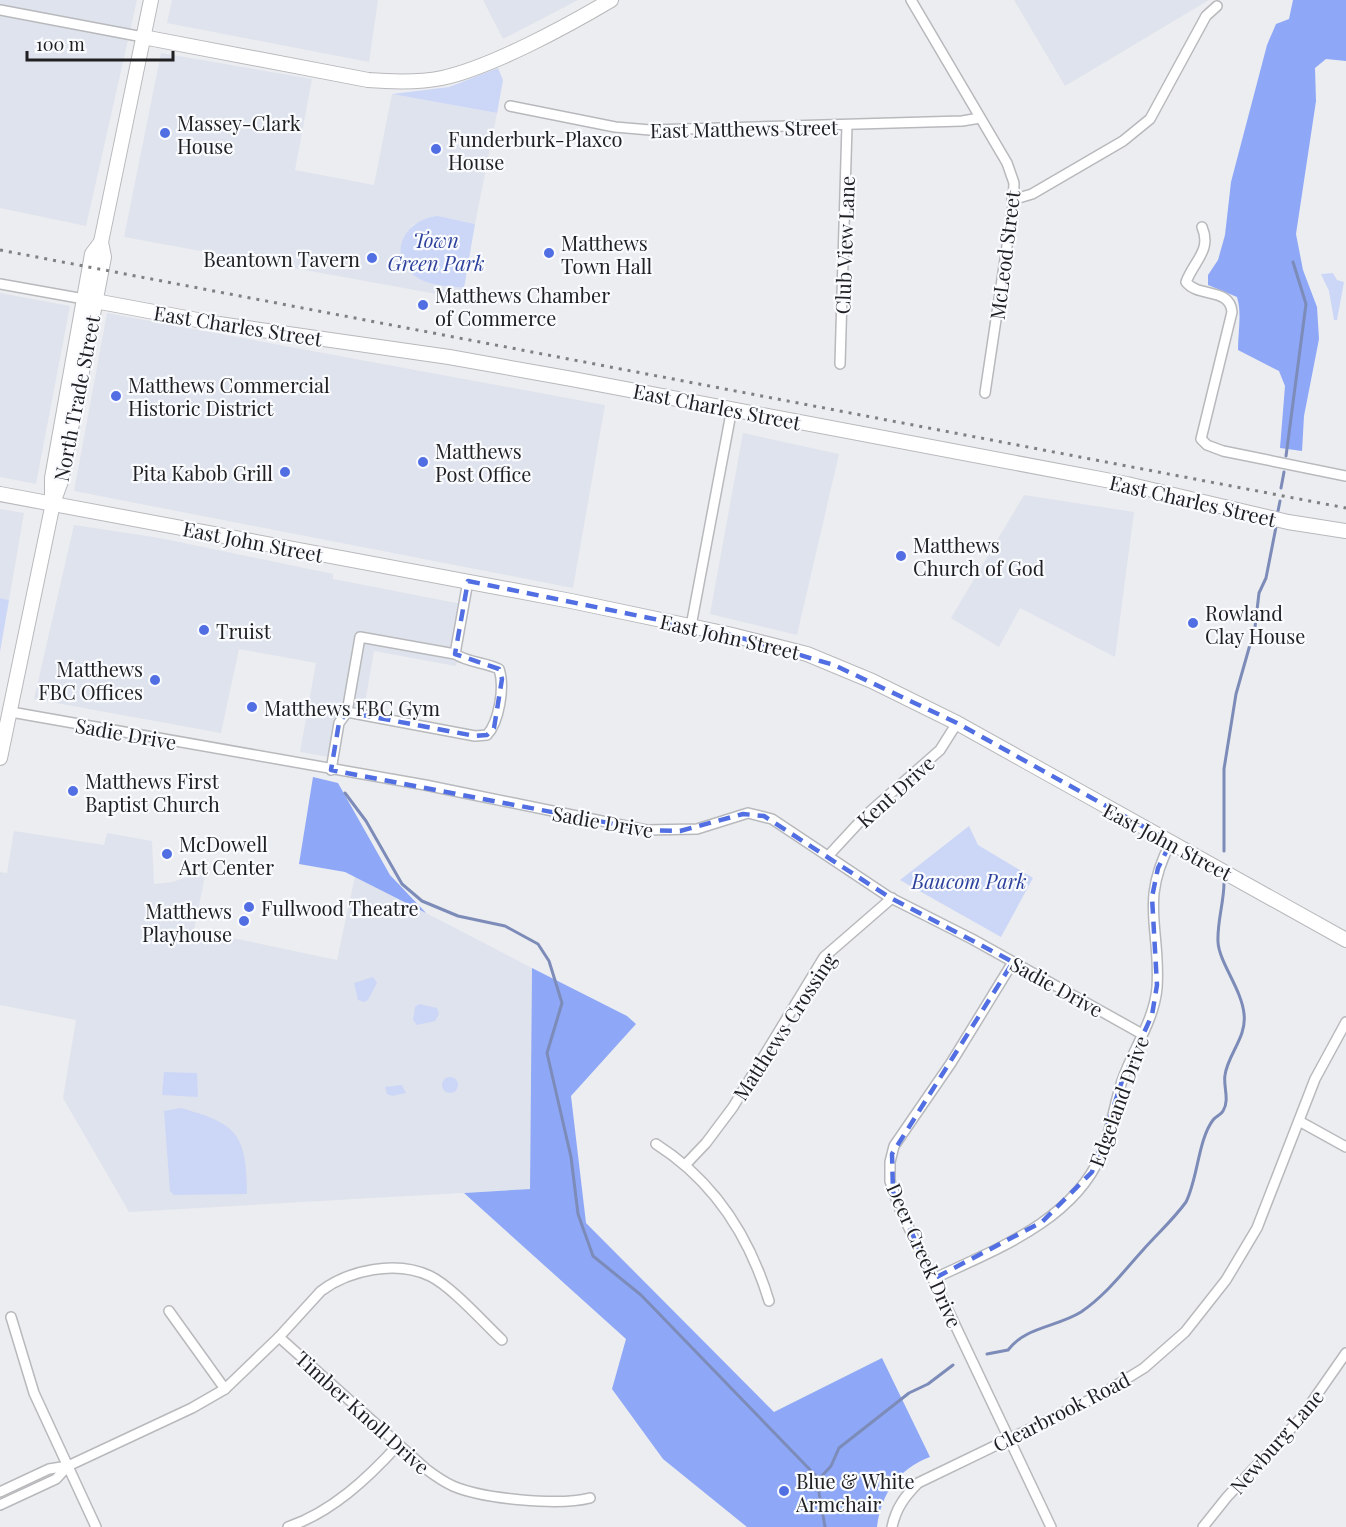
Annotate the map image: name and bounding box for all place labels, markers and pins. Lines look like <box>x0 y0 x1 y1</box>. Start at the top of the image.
place label: Massey-Clark House <box>177 109 301 159</box>
place label: Funderburk-Plaxco House <box>448 125 623 175</box>
marker: Massey-Clark House <box>158 126 172 140</box>
marker: Funderburk-Plaxco House <box>429 142 443 156</box>
place label: Matthews Town Hall <box>561 229 652 279</box>
place label: Beantown Tavern <box>203 245 360 272</box>
marker: Matthews Town Hall <box>542 246 556 260</box>
marker: Beantown Tavern <box>365 251 379 265</box>
place label: Matthews Chamber of Commerce <box>435 281 610 331</box>
marker: Matthews Chamber of Commerce <box>416 298 430 312</box>
place label: Matthews Commercial Historic District <box>128 371 330 421</box>
marker: Matthews Commercial Historic District <box>109 389 123 403</box>
place label: Matthews Post Office <box>435 437 531 487</box>
marker: Matthews Post Office <box>416 455 430 469</box>
place label: Pita Kabob Grill <box>132 459 273 486</box>
marker: Pita Kabob Grill <box>278 465 292 479</box>
place label: Matthews Church of God <box>913 531 1045 581</box>
marker: Matthews Church of God <box>894 549 908 563</box>
place label: Rowland Clay House <box>1205 599 1305 649</box>
marker: Rowland Clay House <box>1186 616 1200 630</box>
place label: Truist <box>216 617 272 644</box>
marker: Truist <box>197 623 211 637</box>
place label: Matthews FBC Offices <box>38 655 143 705</box>
marker: Matthews FBC Offices <box>148 673 162 687</box>
place label: Matthews FBC Gym <box>264 694 440 721</box>
marker: Matthews FBC Gym <box>245 700 259 714</box>
place label: Matthews First Baptist Church <box>85 767 220 817</box>
marker: Matthews First Baptist Church <box>66 784 80 798</box>
place label: McDowell Art Center <box>178 830 274 880</box>
marker: McDowell Art Center <box>160 847 174 861</box>
place label: Fullwood Theatre <box>261 894 419 921</box>
place label: Matthews Playhouse <box>142 897 232 947</box>
marker: Fullwood Theatre <box>242 900 256 914</box>
marker: Matthews Playhouse <box>237 914 251 928</box>
place label: Blue & White Armchair <box>795 1467 915 1517</box>
marker: Blue & White Armchair <box>777 1484 791 1498</box>

